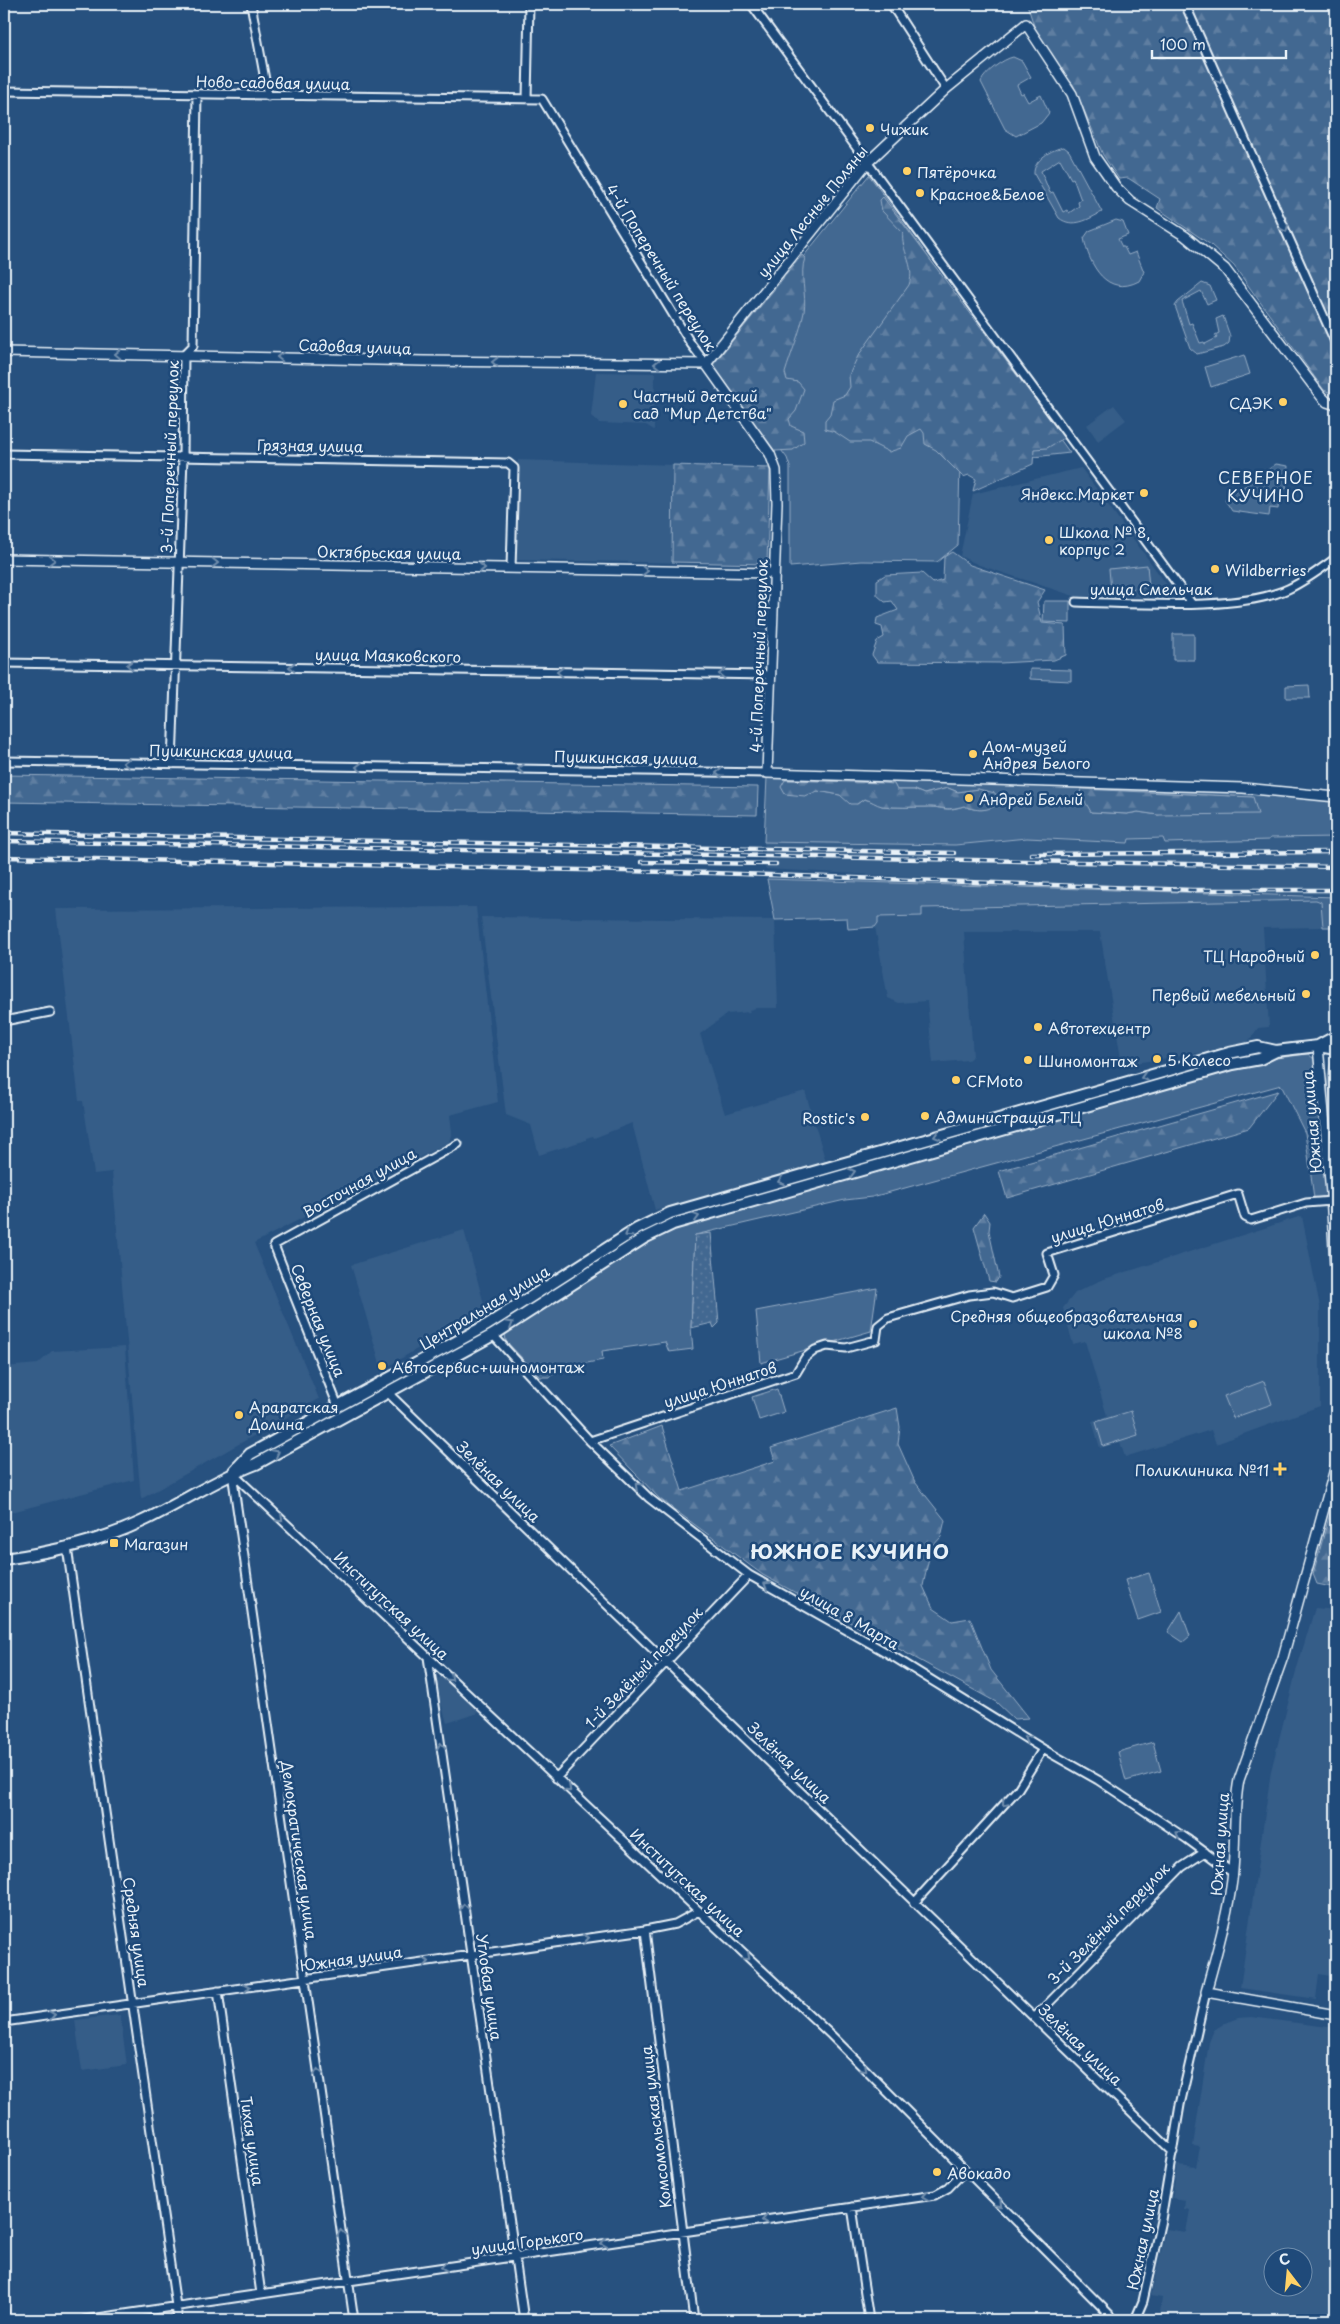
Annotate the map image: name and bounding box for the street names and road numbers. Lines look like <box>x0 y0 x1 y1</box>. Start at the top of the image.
street label: Ново-садовая улица <box>196 69 351 95</box>
street label: улица Лесные Поляны <box>751 140 873 282</box>
street label: 4-й Поперечный переулок <box>601 179 723 355</box>
street label: Садовая улица <box>298 333 412 359</box>
street label: 3-й Поперечный переулок <box>154 360 184 554</box>
street label: Грязная улица <box>257 433 364 457</box>
street label: Октябрьская улица <box>317 539 462 565</box>
street label: 4-й Поперечный переулок <box>743 559 773 753</box>
street label: улица Смельчак <box>1090 577 1212 600</box>
street label: улица Маяковского <box>315 642 461 668</box>
street label: Пушкинская улица <box>149 738 294 764</box>
street label: Пушкинская улица <box>554 744 699 770</box>
street label: Южная улица <box>1295 1069 1327 1174</box>
street label: Восточная улица <box>298 1141 420 1223</box>
street label: улица Юннатов <box>1047 1192 1167 1248</box>
street label: Центральная улица <box>415 1259 554 1355</box>
street label: Северная улица <box>286 1260 352 1381</box>
street label: улица Юннатов <box>660 1355 780 1413</box>
street label: Зелёная улица <box>452 1435 547 1527</box>
street label: Институтская улица <box>329 1545 455 1665</box>
street label: улица 8 Марта <box>796 1579 905 1655</box>
street label: 1-й Зелёный переулок <box>579 1601 707 1733</box>
street label: Зелёная улица <box>743 1716 838 1808</box>
street label: Демократическая улица <box>276 1758 324 1942</box>
street label: Южная улица <box>1204 1791 1234 1896</box>
street label: Институтская улица <box>625 1822 751 1942</box>
street label: 3-й Зелёный переулок <box>1042 1857 1174 1989</box>
street label: Средняя улица <box>118 1875 156 1989</box>
street label: Угловая улица <box>471 1932 509 2042</box>
street label: Южная улица <box>298 1939 404 1977</box>
street label: Зелёная улица <box>1034 1998 1129 2090</box>
street label: Комсомольская улица <box>634 2044 676 2210</box>
street label: Тихая улица <box>235 2095 271 2188</box>
street label: Южная улица <box>1120 2186 1164 2292</box>
street label: улица Горького <box>469 2222 585 2260</box>

